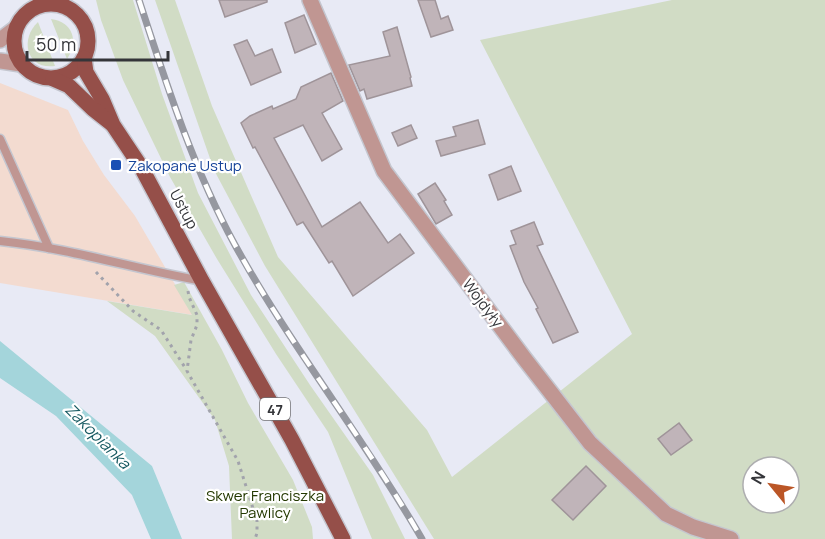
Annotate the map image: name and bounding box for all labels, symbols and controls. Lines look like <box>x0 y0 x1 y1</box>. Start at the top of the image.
scale bar <box>27 24 168 62</box>
text: 50 m <box>36 32 76 56</box>
place label: Zakopane Ustup <box>128 155 242 176</box>
marker: Zakopane Ustup <box>109 158 123 172</box>
street label: Ustup <box>165 185 203 233</box>
street label: Wojdyły <box>458 274 508 332</box>
water label: Zakopianka <box>60 398 136 474</box>
road number: 47 <box>260 398 290 420</box>
north arrow <box>741 455 801 515</box>
text: N <box>746 467 770 488</box>
park label: Skwer Franciszka Pawlicy <box>206 485 324 523</box>

